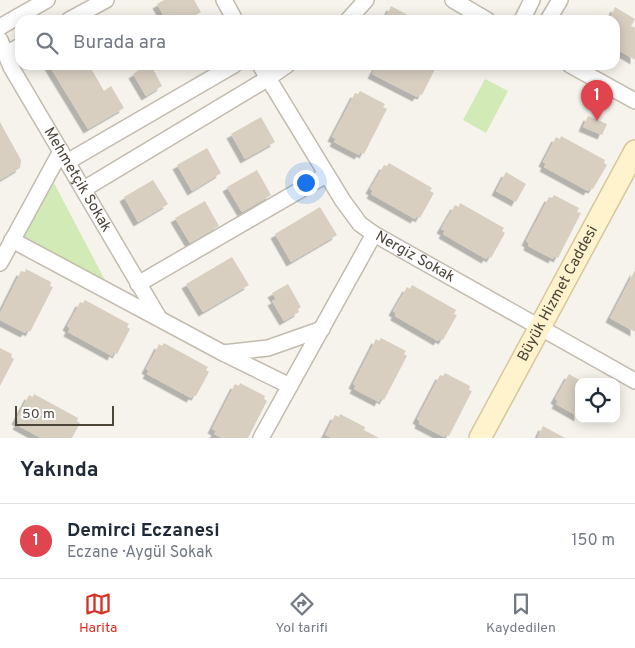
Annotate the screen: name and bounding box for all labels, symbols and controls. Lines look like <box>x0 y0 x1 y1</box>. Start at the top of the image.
search box <box>15 15 620 70</box>
icon: search <box>33 29 61 57</box>
text: Burada ara <box>73 31 166 55</box>
pin: 1 <box>581 80 613 121</box>
street label: Mehmetçik Sokak <box>39 124 116 236</box>
your location <box>293 170 319 196</box>
street label: Büyük Hizmet Caddesi <box>514 222 602 365</box>
street label: Nergiz Sokak <box>372 227 458 287</box>
map controls <box>575 378 620 423</box>
button: locate <box>575 378 620 423</box>
scale bar <box>15 403 114 426</box>
text: 50 m <box>22 406 55 423</box>
text: Yakında <box>20 457 99 484</box>
text: Demirci Eczanesi <box>67 519 220 543</box>
text: 1 <box>33 531 39 551</box>
text: 150 m <box>572 531 615 551</box>
text: Eczane · Aygül Sokak <box>67 543 213 563</box>
tab: Harita <box>79 590 117 637</box>
tab: Yol tarifi <box>276 590 328 637</box>
tab: Kaydedilen <box>486 590 556 637</box>

